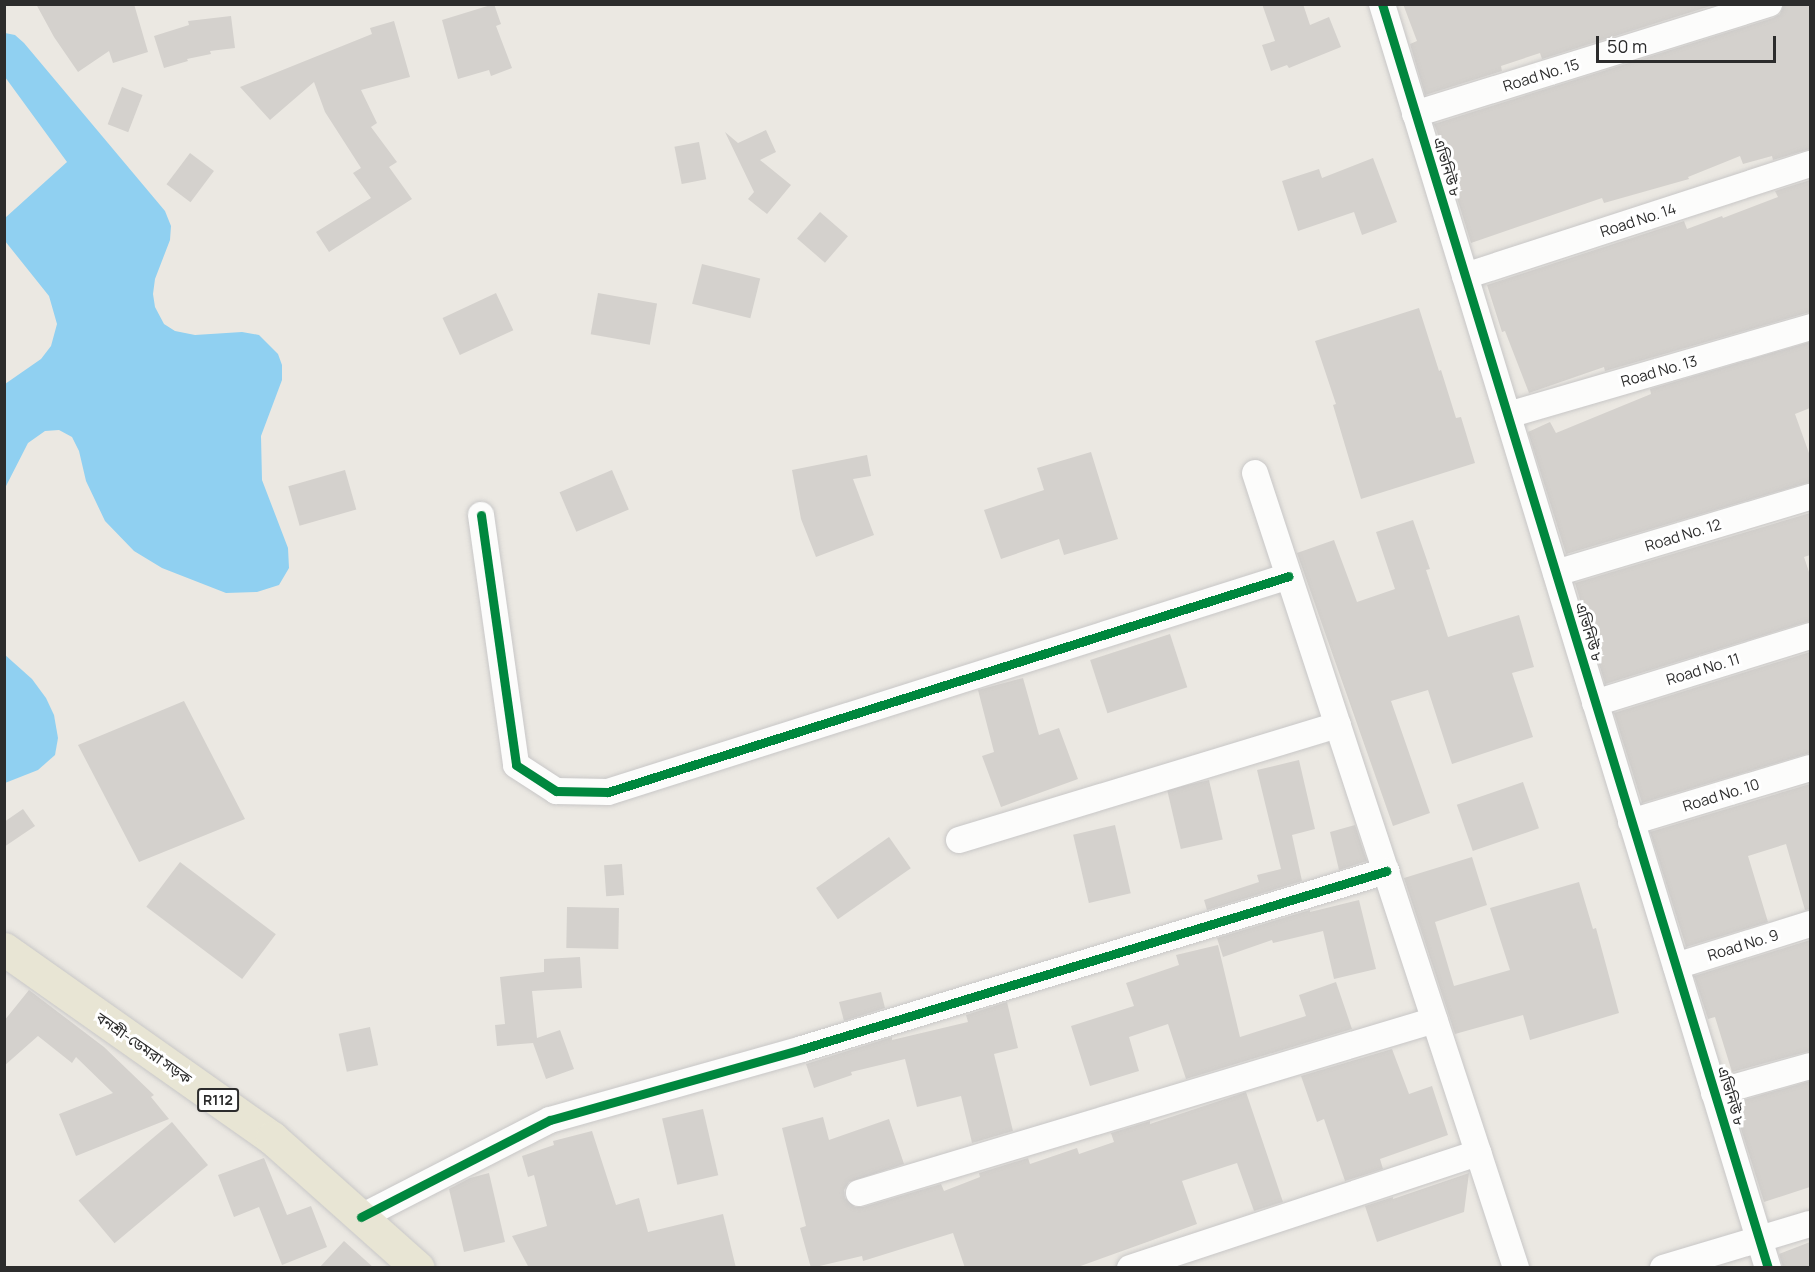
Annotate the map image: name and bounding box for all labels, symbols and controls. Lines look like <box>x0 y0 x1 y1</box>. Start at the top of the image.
scale bar <box>1599 24 1779 62</box>
text: 50 m <box>1607 34 1647 58</box>
street label: Road No. 15 <box>1501 55 1581 95</box>
street label: এভিনিউ ৮ <box>1429 135 1465 199</box>
street label: Road No. 14 <box>1598 199 1678 241</box>
street label: Road No. 13 <box>1619 352 1699 390</box>
street label: Road No. 12 <box>1643 515 1723 555</box>
street label: এভিনিউ ৮ <box>1571 600 1607 664</box>
street label: Road No. 11 <box>1664 649 1742 689</box>
street label: Road No. 10 <box>1681 775 1761 815</box>
street label: Road No. 9 <box>1705 926 1781 964</box>
street label: বনশ্রী-ডেমরা সড়ক <box>93 1008 195 1088</box>
street label: এভিনিউ ৮ <box>1713 1064 1749 1128</box>
road number: R112 <box>197 1089 239 1111</box>

